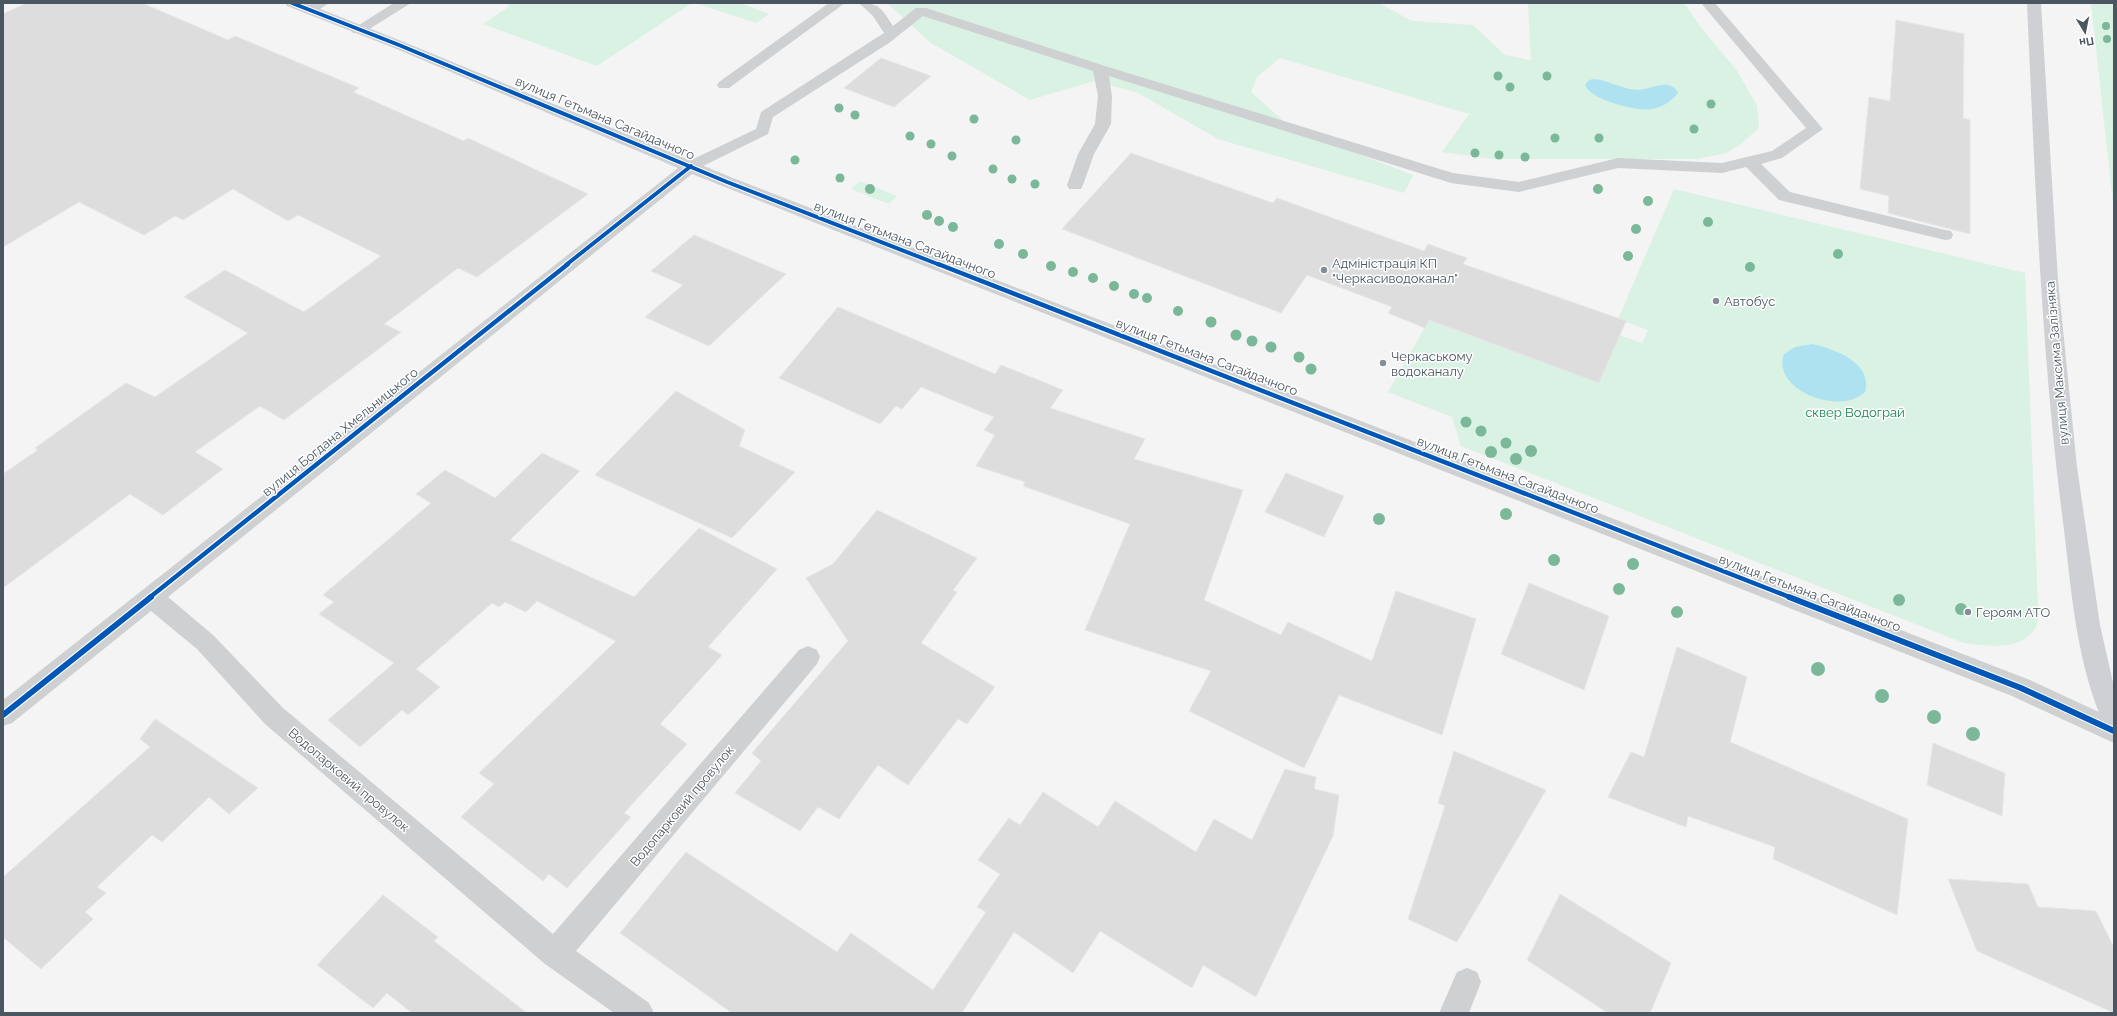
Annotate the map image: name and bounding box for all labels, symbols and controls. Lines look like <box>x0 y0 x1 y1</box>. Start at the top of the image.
north arrow <box>2065 12 2105 52</box>
text: Пн <box>2078 34 2095 49</box>
street label: вулиця Гетьмана Сагайдачного <box>513 73 697 163</box>
street label: вулиця Гетьмана Сагайдачного <box>812 198 998 282</box>
place label: Адміністрація КП "Черкасиводоканал" <box>1332 256 1458 286</box>
marker: Адміністрація КП "Черкасиводоканал" <box>1319 265 1329 275</box>
street label: вулиця Максима Залізняка <box>2042 280 2072 446</box>
place label: Автобус <box>1724 294 1775 309</box>
marker: Автобус <box>1711 296 1721 306</box>
street label: вулиця Гетьмана Сагайдачного <box>1114 315 1300 399</box>
place label: Черкаському водоканалу <box>1391 349 1473 379</box>
marker: Черкаському водоканалу <box>1378 358 1388 368</box>
street label: вулиця Богдана Хмельницького <box>259 364 421 499</box>
park label: сквер Водограй <box>1805 405 1905 420</box>
street label: вулиця Гетьмана Сагайдачного <box>1415 433 1601 517</box>
street label: вулиця Гетьмана Сагайдачного <box>1717 551 1903 635</box>
place label: Героям АТО <box>1976 605 2050 620</box>
marker: Героям АТО <box>1963 607 1973 617</box>
street label: Водопарковий провулок <box>286 725 413 835</box>
street label: Водопарковий провулок <box>627 742 737 869</box>

